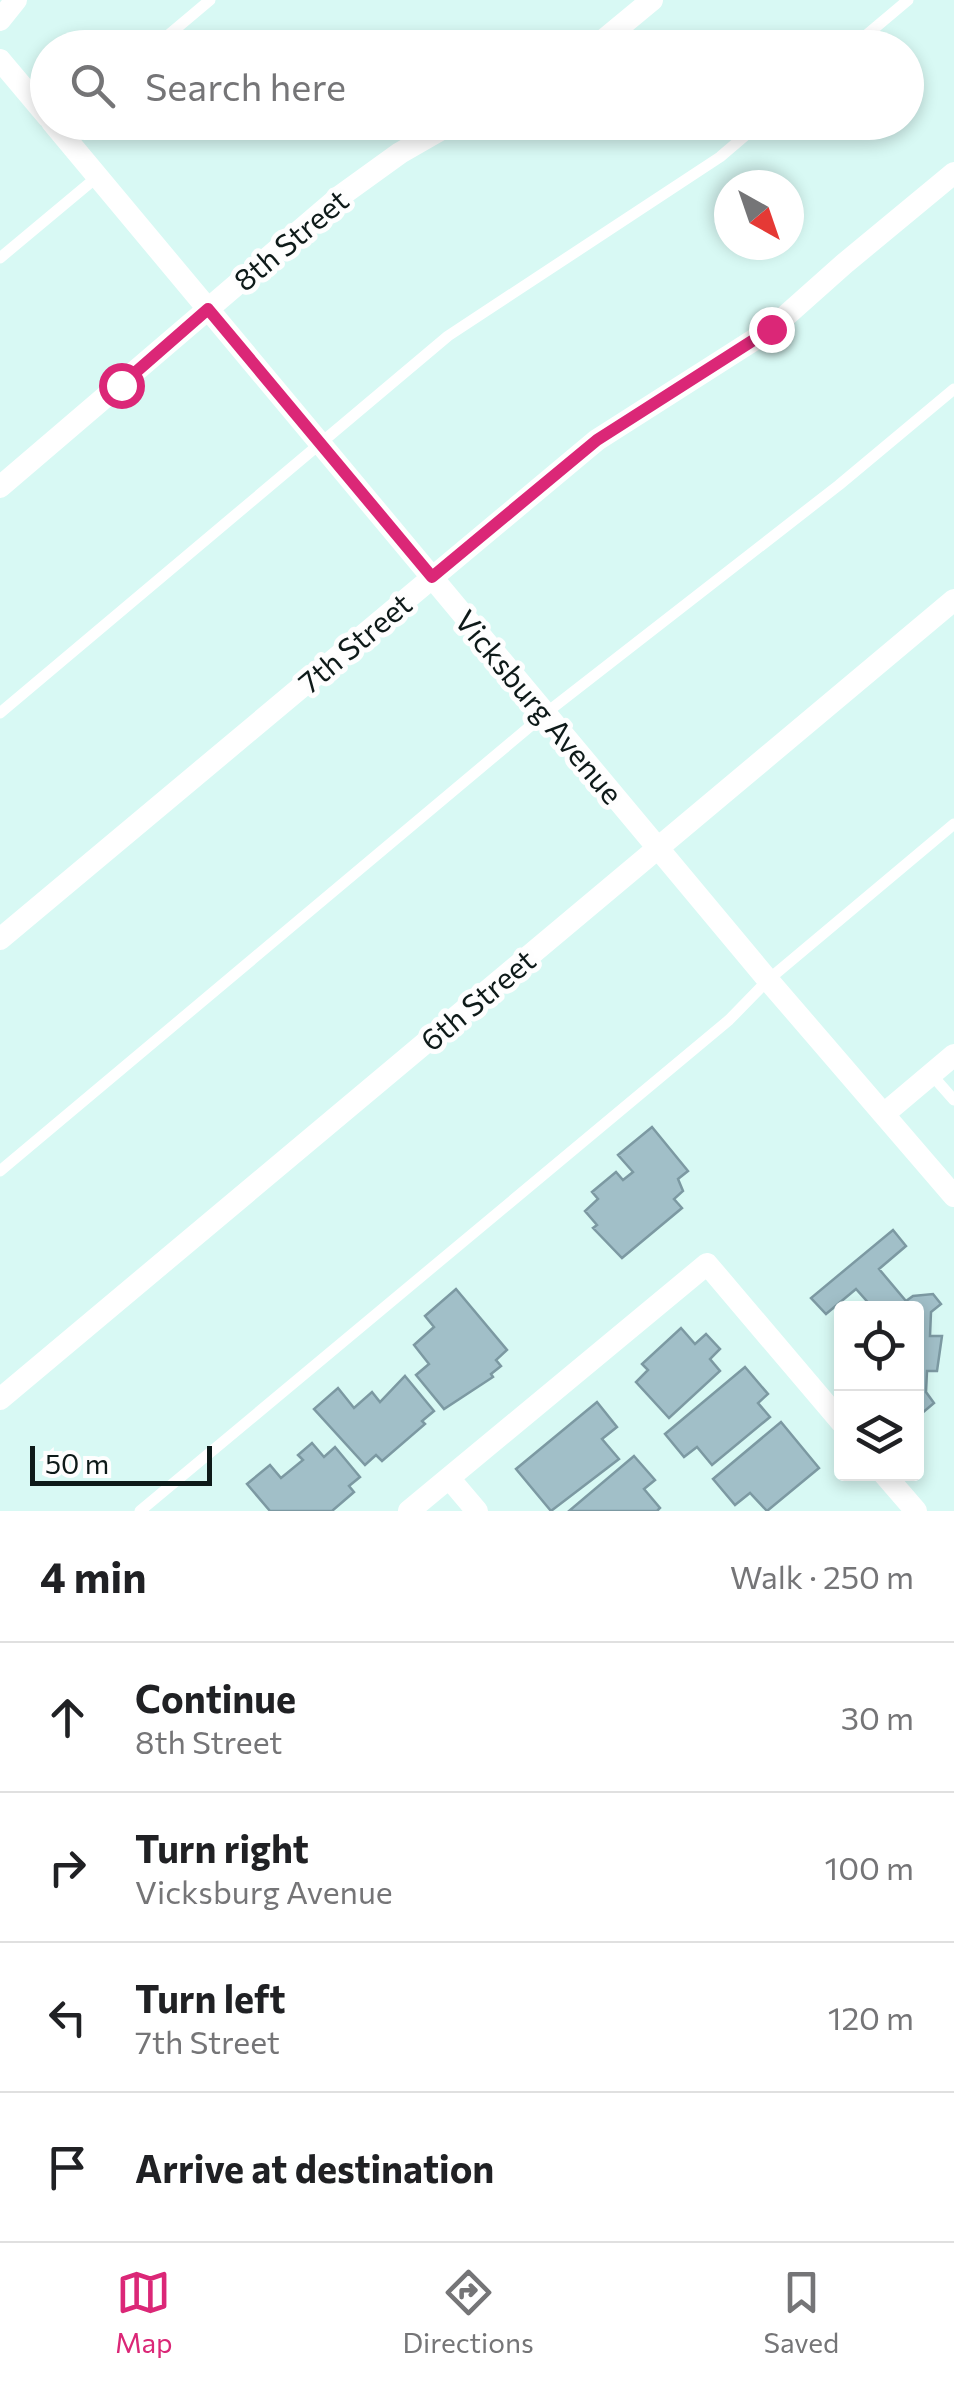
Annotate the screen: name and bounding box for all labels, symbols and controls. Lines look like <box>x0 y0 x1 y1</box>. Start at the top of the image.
search box <box>30 30 924 140</box>
icon: search <box>65 58 120 113</box>
text: Search here <box>145 62 346 109</box>
north arrow <box>714 170 804 260</box>
street label: 8th Street <box>225 180 355 298</box>
route end <box>749 307 795 353</box>
route start <box>99 363 145 409</box>
street label: 7th Street <box>290 584 418 700</box>
street label: Vicksburg Avenue <box>448 602 632 810</box>
street label: 6th Street <box>412 940 542 1058</box>
map controls <box>834 1301 924 1481</box>
button: locate <box>834 1301 924 1391</box>
button: layers <box>834 1391 924 1481</box>
scale bar <box>30 1441 212 1486</box>
text: 50 m <box>45 1446 109 1480</box>
text: 4 min <box>40 1550 146 1602</box>
text: Walk · 250 m <box>730 1556 914 1596</box>
text: Continue <box>135 1674 296 1721</box>
icon: ahead <box>40 1690 95 1745</box>
text: 30 m <box>841 1697 914 1737</box>
text: 8th Street <box>135 1721 282 1761</box>
text: Turn right <box>135 1824 309 1871</box>
icon: right <box>40 1840 95 1895</box>
text: 100 m <box>825 1847 914 1887</box>
text: Vicksburg Avenue <box>135 1871 393 1911</box>
text: Turn left <box>135 1974 286 2021</box>
icon: left <box>40 1990 95 2045</box>
text: 120 m <box>828 1997 914 2037</box>
text: 7th Street <box>135 2021 280 2061</box>
icon: arrive <box>40 2140 95 2195</box>
text: Arrive at destination <box>135 2144 494 2191</box>
tab: Map <box>115 2265 173 2359</box>
tab: Directions <box>402 2265 534 2359</box>
tab: Saved <box>764 2265 839 2359</box>

